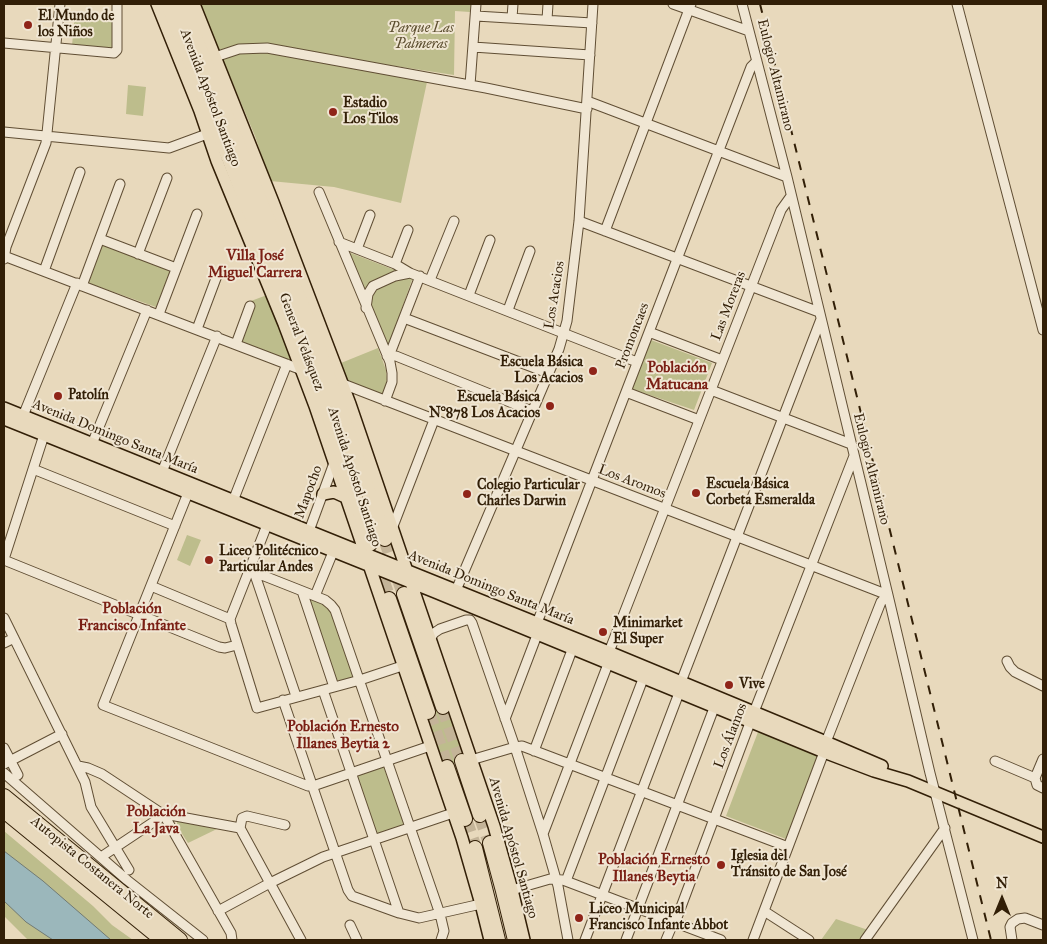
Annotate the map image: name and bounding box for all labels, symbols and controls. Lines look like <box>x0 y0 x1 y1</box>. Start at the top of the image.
place label: El Mundo de los Niños <box>38 9 114 41</box>
street label: Eulogio Altamirano <box>753 17 797 133</box>
marker: El Mundo de los Niños <box>22 19 34 31</box>
park label: Parque Las Palmeras <box>388 21 454 54</box>
street label: Avenida Apóstol Santiago <box>176 27 244 169</box>
place label: Estadio Los Tilos <box>343 96 398 128</box>
marker: Estadio Los Tilos <box>327 106 339 118</box>
district label: Villa José Miguel Carrera <box>208 247 302 282</box>
street label: Los Acacios <box>541 260 569 330</box>
street label: Las Moreras <box>708 269 750 343</box>
street label: General Velásquez <box>275 291 327 393</box>
street label: Promoncaes <box>613 301 653 371</box>
place label: Escuela Básica Los Acacios <box>500 355 583 388</box>
district label: Población Matucana <box>646 359 708 394</box>
marker: Escuela Básica Los Acacios <box>587 365 599 377</box>
place label: Patolín <box>68 388 109 404</box>
marker: Patolín <box>52 390 64 402</box>
place label: Escuela Básica N°878 Los Acacios <box>429 390 540 422</box>
street label: Avenida Domingo Santa María <box>30 396 200 478</box>
marker: Escuela Básica N°878 Los Acacios <box>544 400 556 412</box>
street label: Avenida Apóstol Santiago <box>323 405 385 549</box>
street label: Eulogio Altamirano <box>849 411 893 527</box>
street label: Los Aromos <box>596 461 668 503</box>
street label: Mapocho <box>292 463 326 521</box>
place label: Escuela Básica Corbeta Esmeralda <box>706 477 815 510</box>
place label: Colegio Particular Charles Darwin <box>477 478 580 511</box>
marker: Escuela Básica Corbeta Esmeralda <box>690 487 702 499</box>
marker: Colegio Particular Charles Darwin <box>461 488 473 500</box>
place label: Liceo Politécnico Particular Andes <box>219 544 319 576</box>
street label: Avenida Domingo Santa María <box>406 547 576 629</box>
marker: Liceo Politécnico Particular Andes <box>203 554 215 566</box>
district label: Población Francisco Infante <box>78 600 186 635</box>
place label: Minimarket El Super <box>613 616 683 648</box>
marker: Minimarket El Super <box>597 626 609 638</box>
place label: Vive <box>739 677 765 693</box>
marker: Vive <box>723 679 735 691</box>
street label: Los Álamos <box>711 701 751 771</box>
district label: Población Ernesto Illanes Beytia 2 <box>287 718 399 753</box>
street label: Avenida Apóstol Santiago <box>485 776 541 920</box>
district label: Población La Java <box>126 803 186 838</box>
street label: Autopista Costanera Norte <box>27 813 157 923</box>
place label: Iglesia del Tránsito de San José <box>731 849 847 882</box>
district label: Población Ernesto Illanes Beytia <box>598 851 710 886</box>
marker: Iglesia del Tránsito de San José <box>715 859 727 871</box>
north arrow <box>977 874 1027 924</box>
text: N <box>996 875 1008 892</box>
place label: Liceo Municipal Francisco Infante Abbot <box>589 902 728 934</box>
marker: Liceo Municipal Francisco Infante Abbot <box>573 912 585 924</box>

